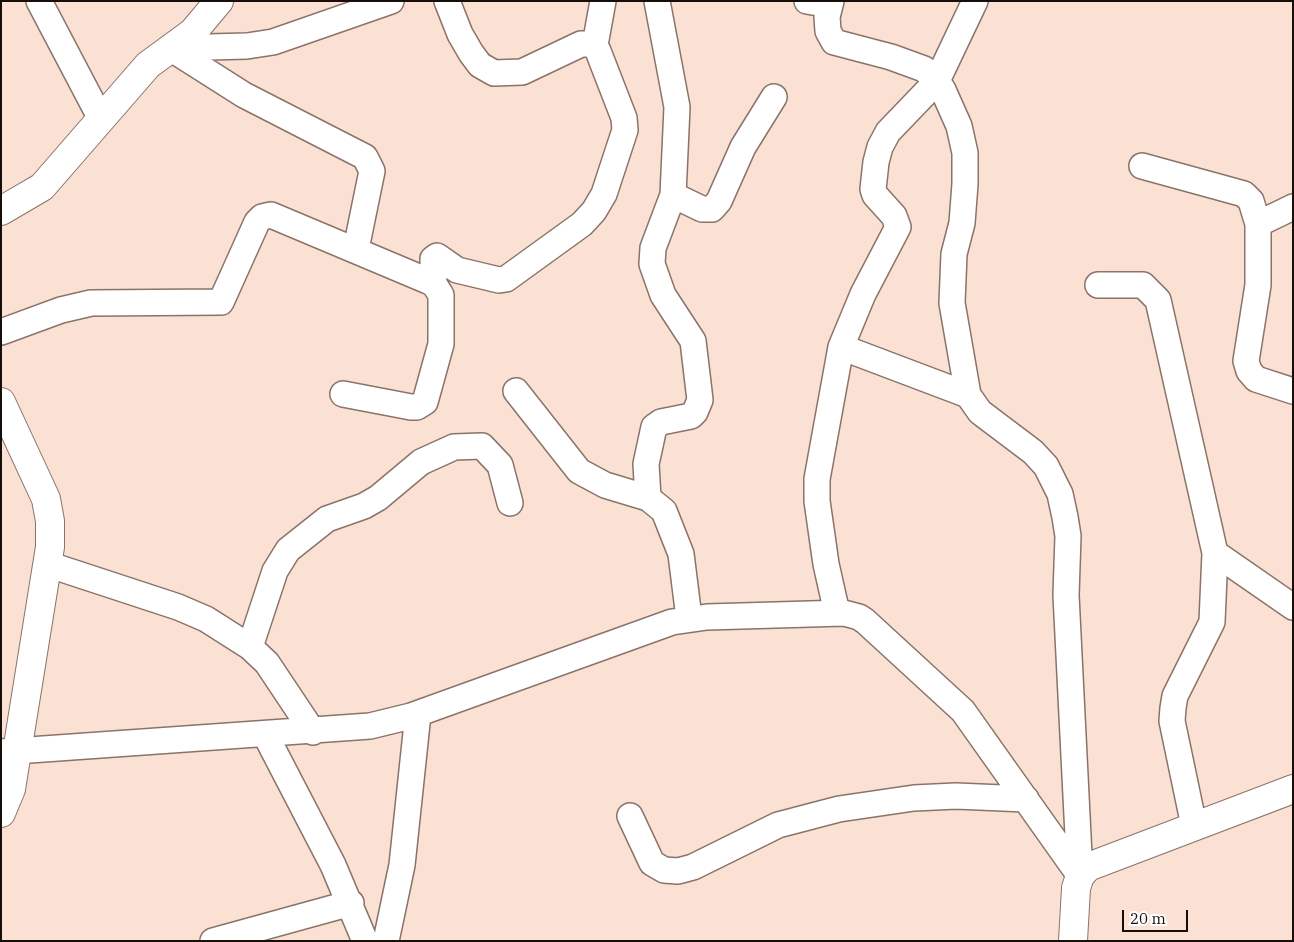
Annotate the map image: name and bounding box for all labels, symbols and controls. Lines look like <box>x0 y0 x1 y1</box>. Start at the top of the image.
scale bar <box>1124 900 1190 932</box>
text: 20 m <box>1130 909 1166 928</box>

